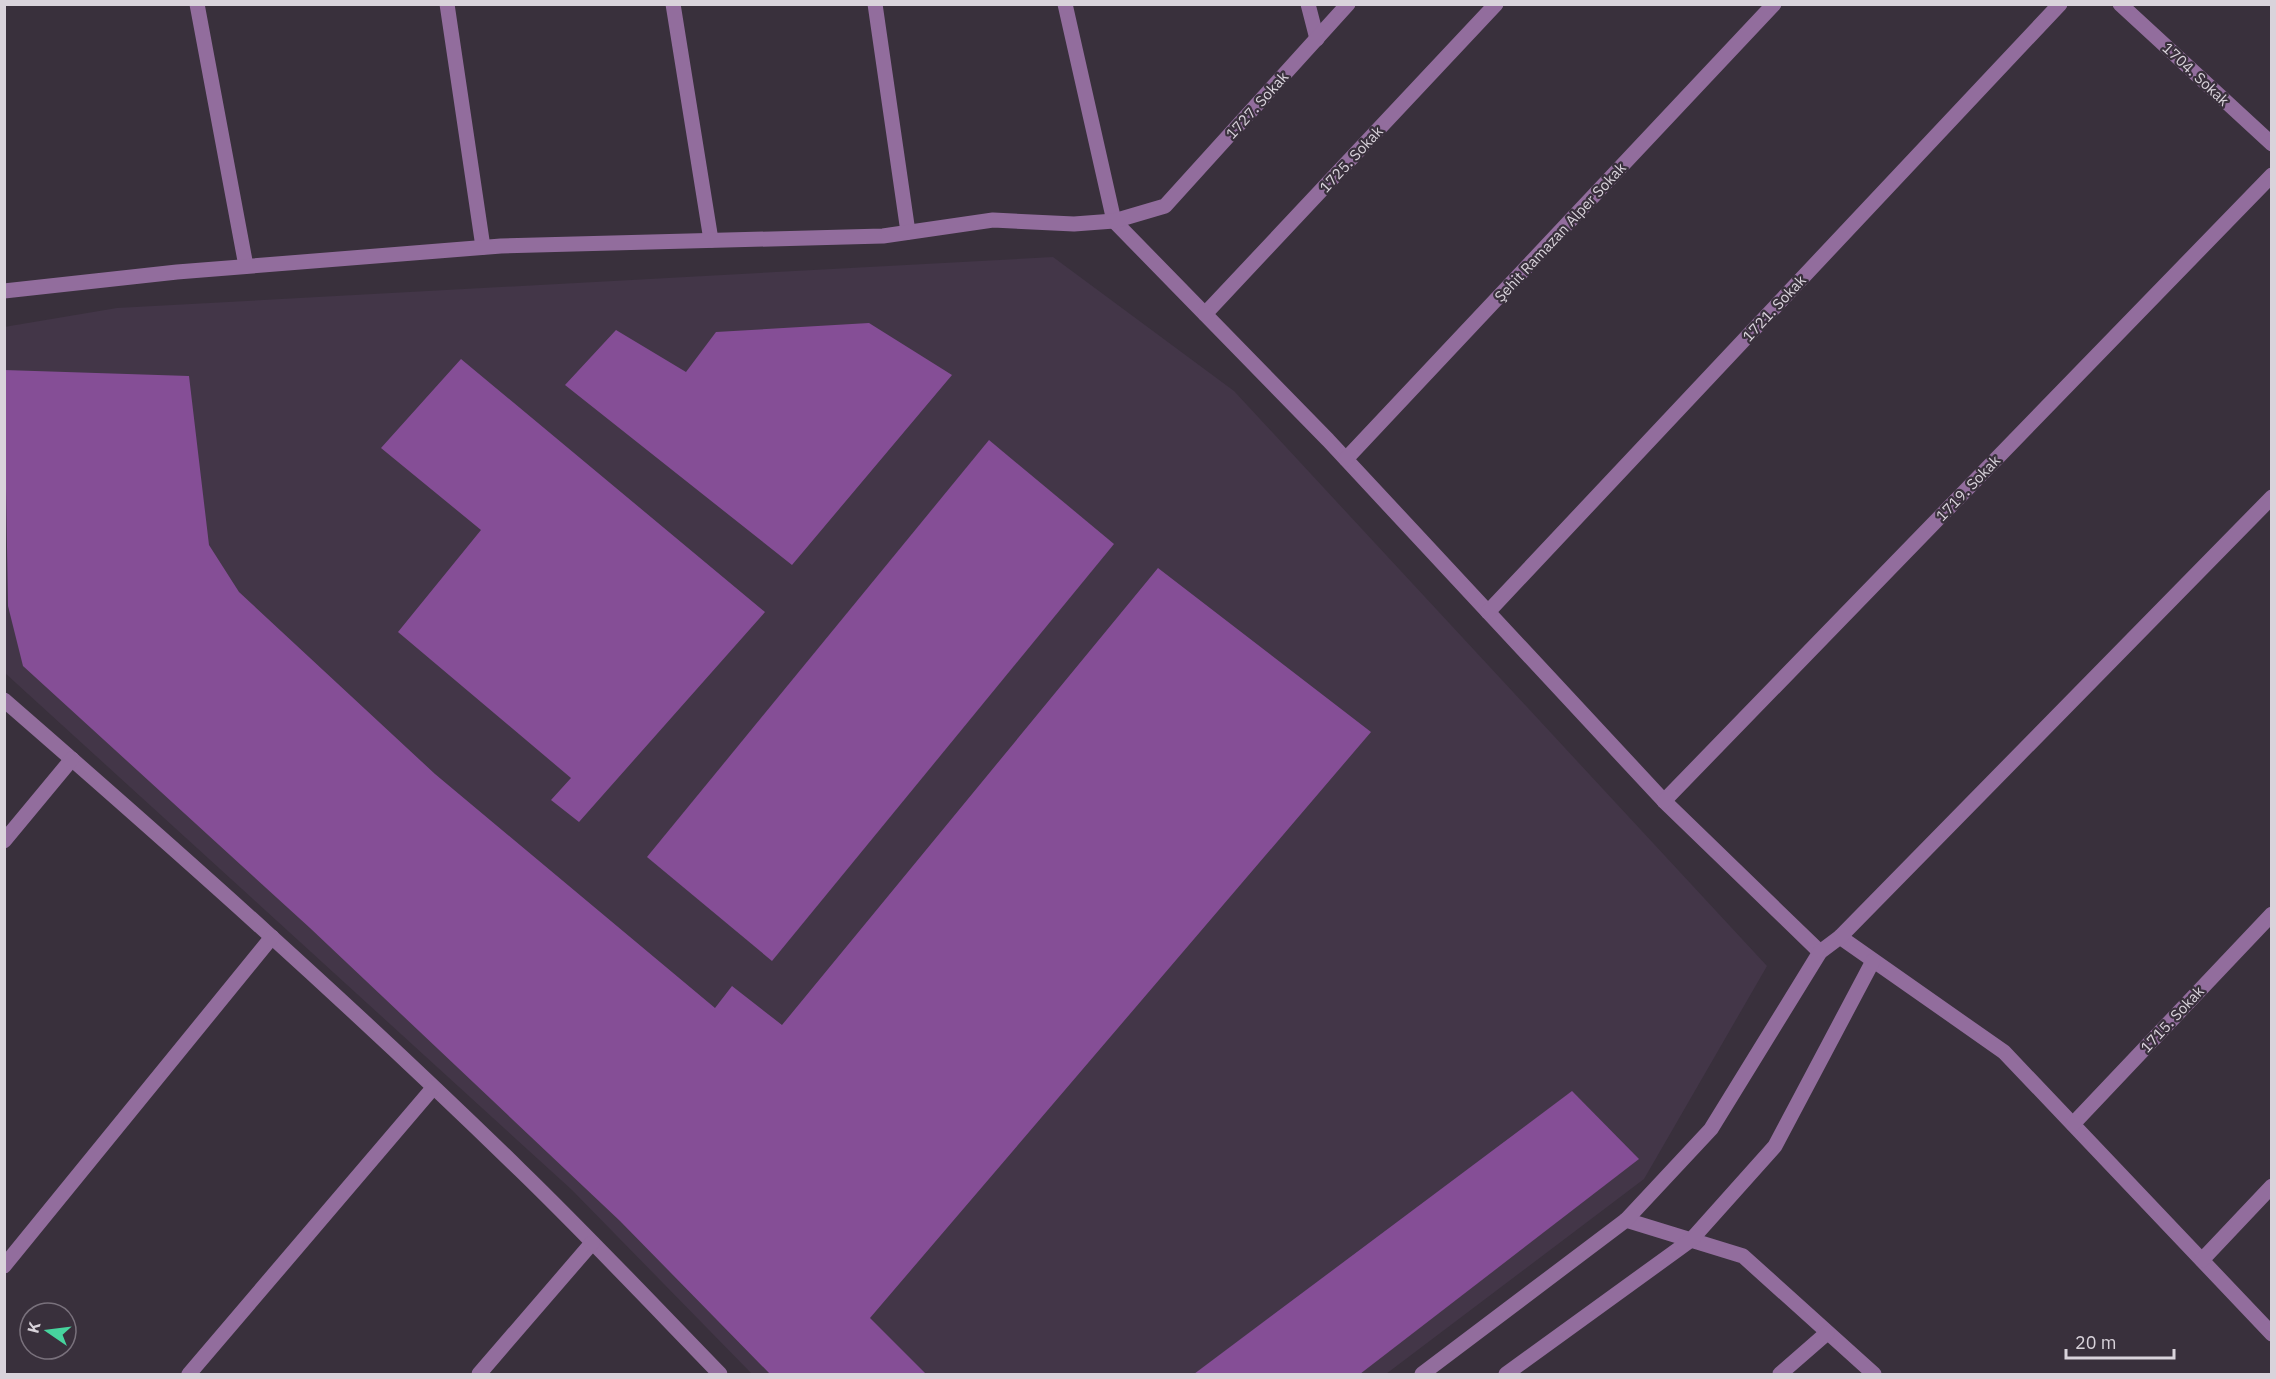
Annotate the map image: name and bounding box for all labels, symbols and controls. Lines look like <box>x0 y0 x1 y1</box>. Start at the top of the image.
street label: 1704. Sokak <box>2159 38 2233 110</box>
street label: 1727. Sokak <box>1222 67 1292 143</box>
street label: 1725. Sokak <box>1315 122 1387 196</box>
street label: Şehit Ramazan Alper Sokak <box>1490 158 1630 306</box>
street label: 1721. Sokak <box>1738 271 1810 345</box>
street label: 1719. Sokak <box>1932 451 2004 525</box>
street label: 1715. Sokak <box>2136 982 2208 1056</box>
north arrow <box>18 1301 78 1361</box>
text: K <box>22 1320 44 1335</box>
scale bar <box>2066 1322 2174 1360</box>
text: 20 m <box>2075 1331 2117 1354</box>

